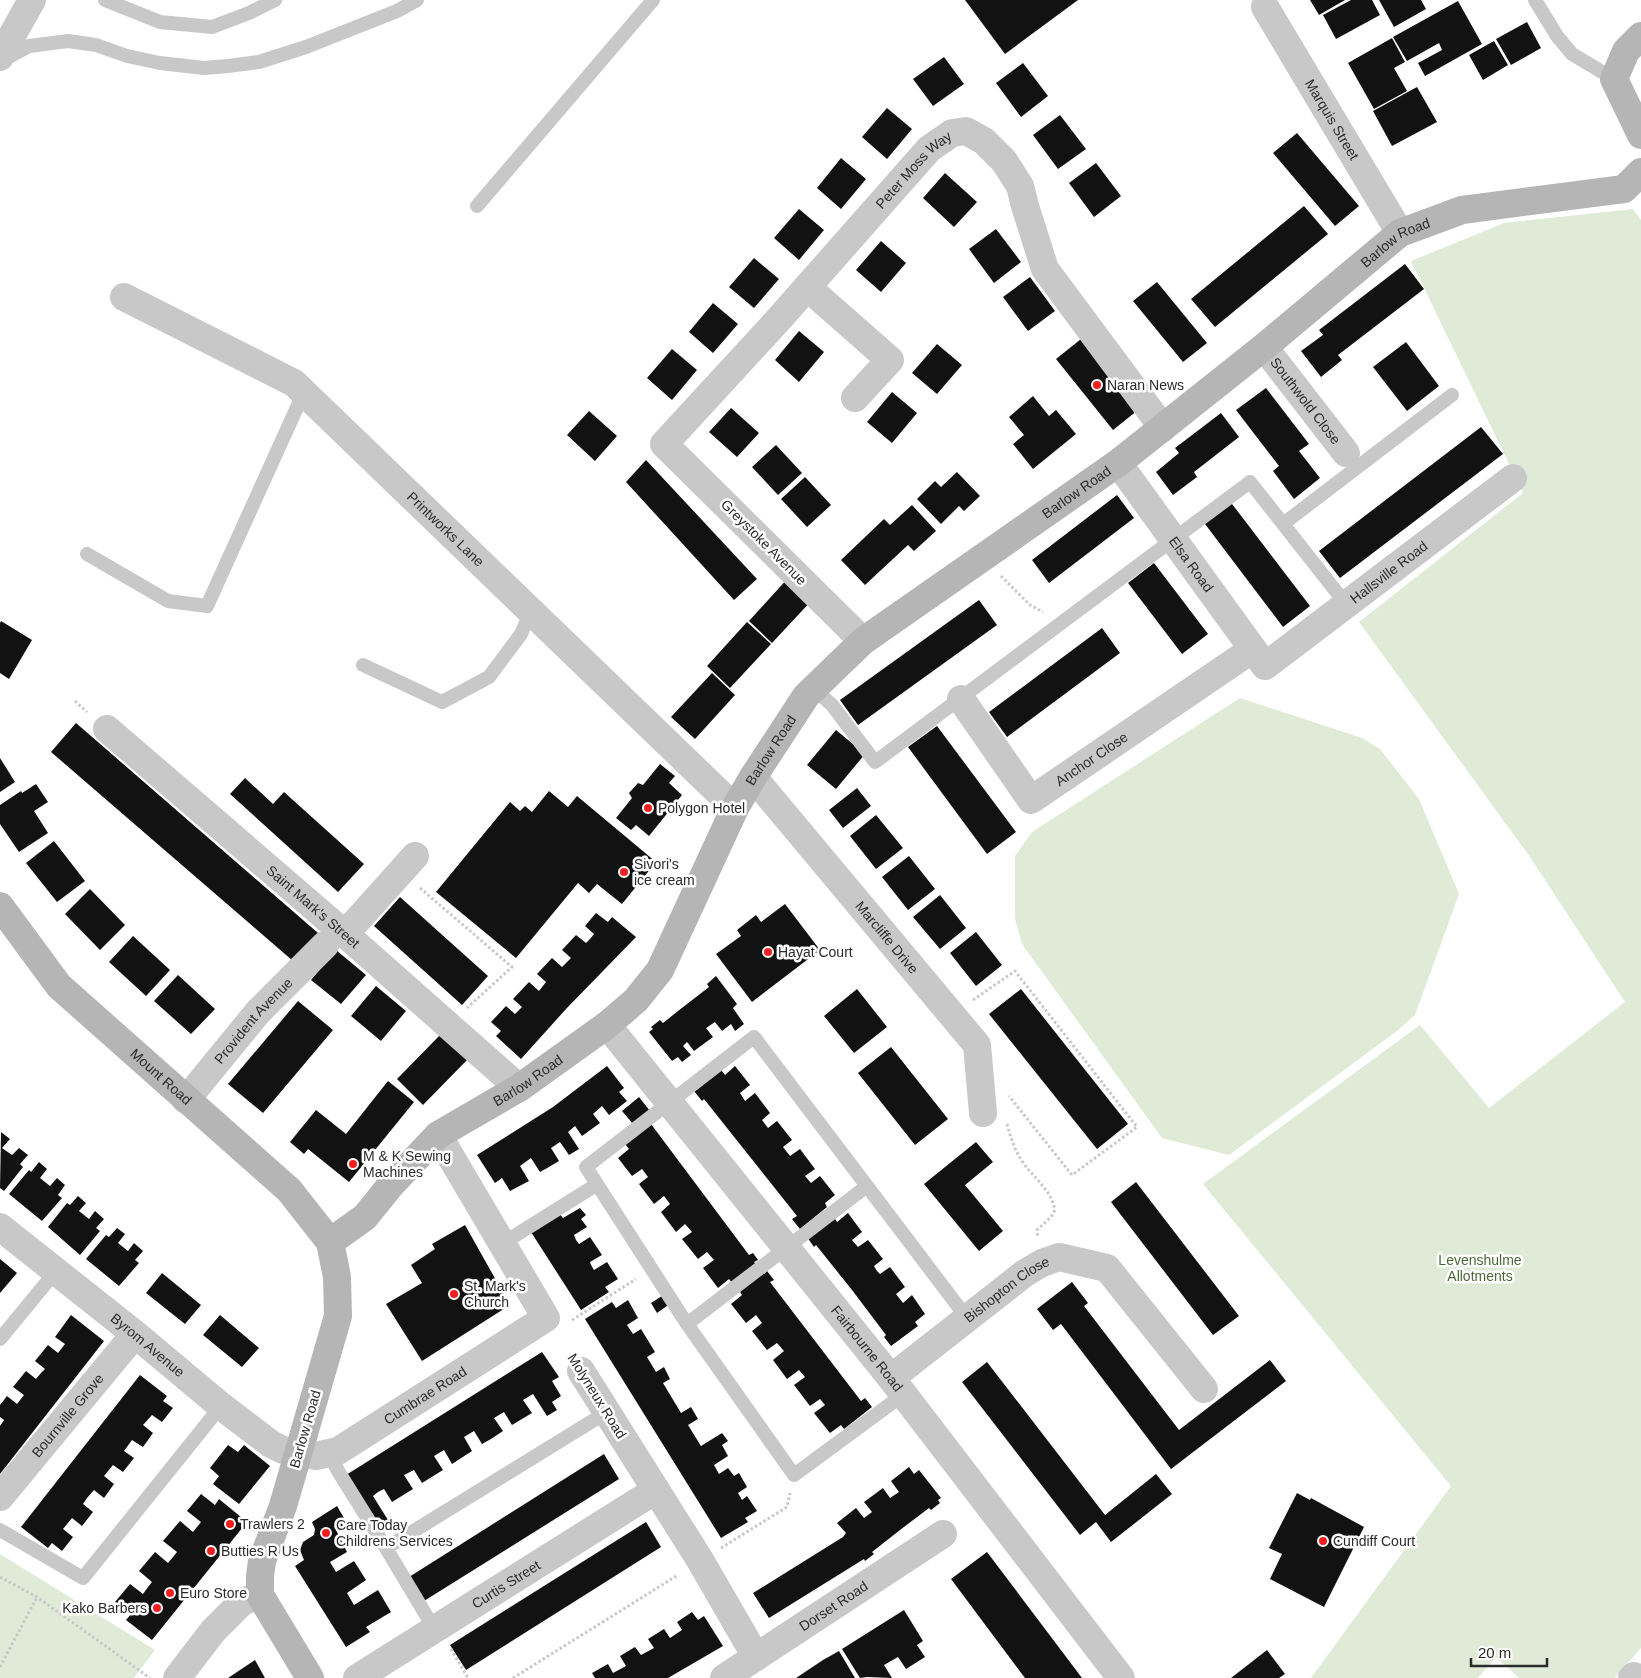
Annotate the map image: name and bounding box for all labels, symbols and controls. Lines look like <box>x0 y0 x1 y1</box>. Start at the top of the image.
street label: Marquis Street <box>1302 76 1362 163</box>
street label: Peter Moss Way <box>872 128 955 212</box>
street label: Barlow Road <box>1357 215 1432 271</box>
street label: Southwold Close <box>1267 354 1344 447</box>
place label: Naran News <box>1107 377 1184 393</box>
marker: Naran News <box>1091 379 1103 391</box>
street label: Barlow Road <box>1039 463 1114 522</box>
street label: Printworks Lane <box>404 488 487 570</box>
street label: Greystoke Avenue <box>718 496 810 588</box>
street label: Elsa Road <box>1166 533 1217 595</box>
street label: Hallsville Road <box>1347 538 1431 607</box>
street label: Barlow Road <box>742 712 799 788</box>
street label: Anchor Close <box>1052 728 1131 789</box>
place label: Polygon Hotel <box>658 800 745 816</box>
marker: Polygon Hotel <box>642 802 654 814</box>
place label: Sivori's ice cream <box>634 856 695 888</box>
street label: Saint Mark's Street <box>263 862 363 951</box>
marker: Sivori's ice cream <box>618 866 630 878</box>
street label: Marcliffe Drive <box>852 898 922 977</box>
place label: Hayat Court <box>778 944 853 960</box>
marker: Hayat Court <box>762 946 774 958</box>
street label: Provident Avenue <box>211 974 296 1067</box>
street label: Mount Road <box>127 1045 195 1108</box>
street label: Barlow Road <box>490 1051 566 1109</box>
place label: M & K Sewing Machines <box>363 1148 451 1180</box>
marker: M & K Sewing Machines <box>347 1158 359 1170</box>
park label: Levenshulme Allotments <box>1438 1252 1522 1284</box>
street label: Bishopton Close <box>961 1253 1052 1326</box>
place label: St. Mark's Church <box>464 1278 526 1310</box>
marker: St. Mark's Church <box>448 1288 460 1300</box>
street label: Fairbourne Road <box>828 1302 906 1394</box>
street label: Byrom Avenue <box>108 1310 188 1380</box>
street label: Molyneux Road <box>564 1351 630 1441</box>
street label: Cumbrae Road <box>381 1363 469 1428</box>
street label: Bournville Grove <box>28 1370 107 1460</box>
street label: Barlow Road <box>286 1388 324 1470</box>
place label: Trawlers 2 <box>240 1516 305 1532</box>
place label: Care Today Childrens Services <box>336 1517 453 1549</box>
marker: Trawlers 2 <box>224 1518 236 1530</box>
marker: Care Today Childrens Services <box>320 1527 332 1539</box>
place label: Cundiff Court <box>1333 1533 1415 1549</box>
marker: Cundiff Court <box>1317 1535 1329 1547</box>
place label: Butties R Us <box>221 1543 299 1559</box>
marker: Butties R Us <box>205 1545 217 1557</box>
street label: Curtis Street <box>469 1557 543 1612</box>
street label: Dorset Road <box>796 1578 871 1634</box>
place label: Euro Store <box>180 1585 247 1601</box>
marker: Euro Store <box>164 1587 176 1599</box>
place label: Kako Barbers <box>62 1600 147 1616</box>
marker: Kako Barbers <box>151 1602 163 1614</box>
scale bar <box>1471 1636 1547 1668</box>
text: 20 m <box>1478 1644 1511 1661</box>

